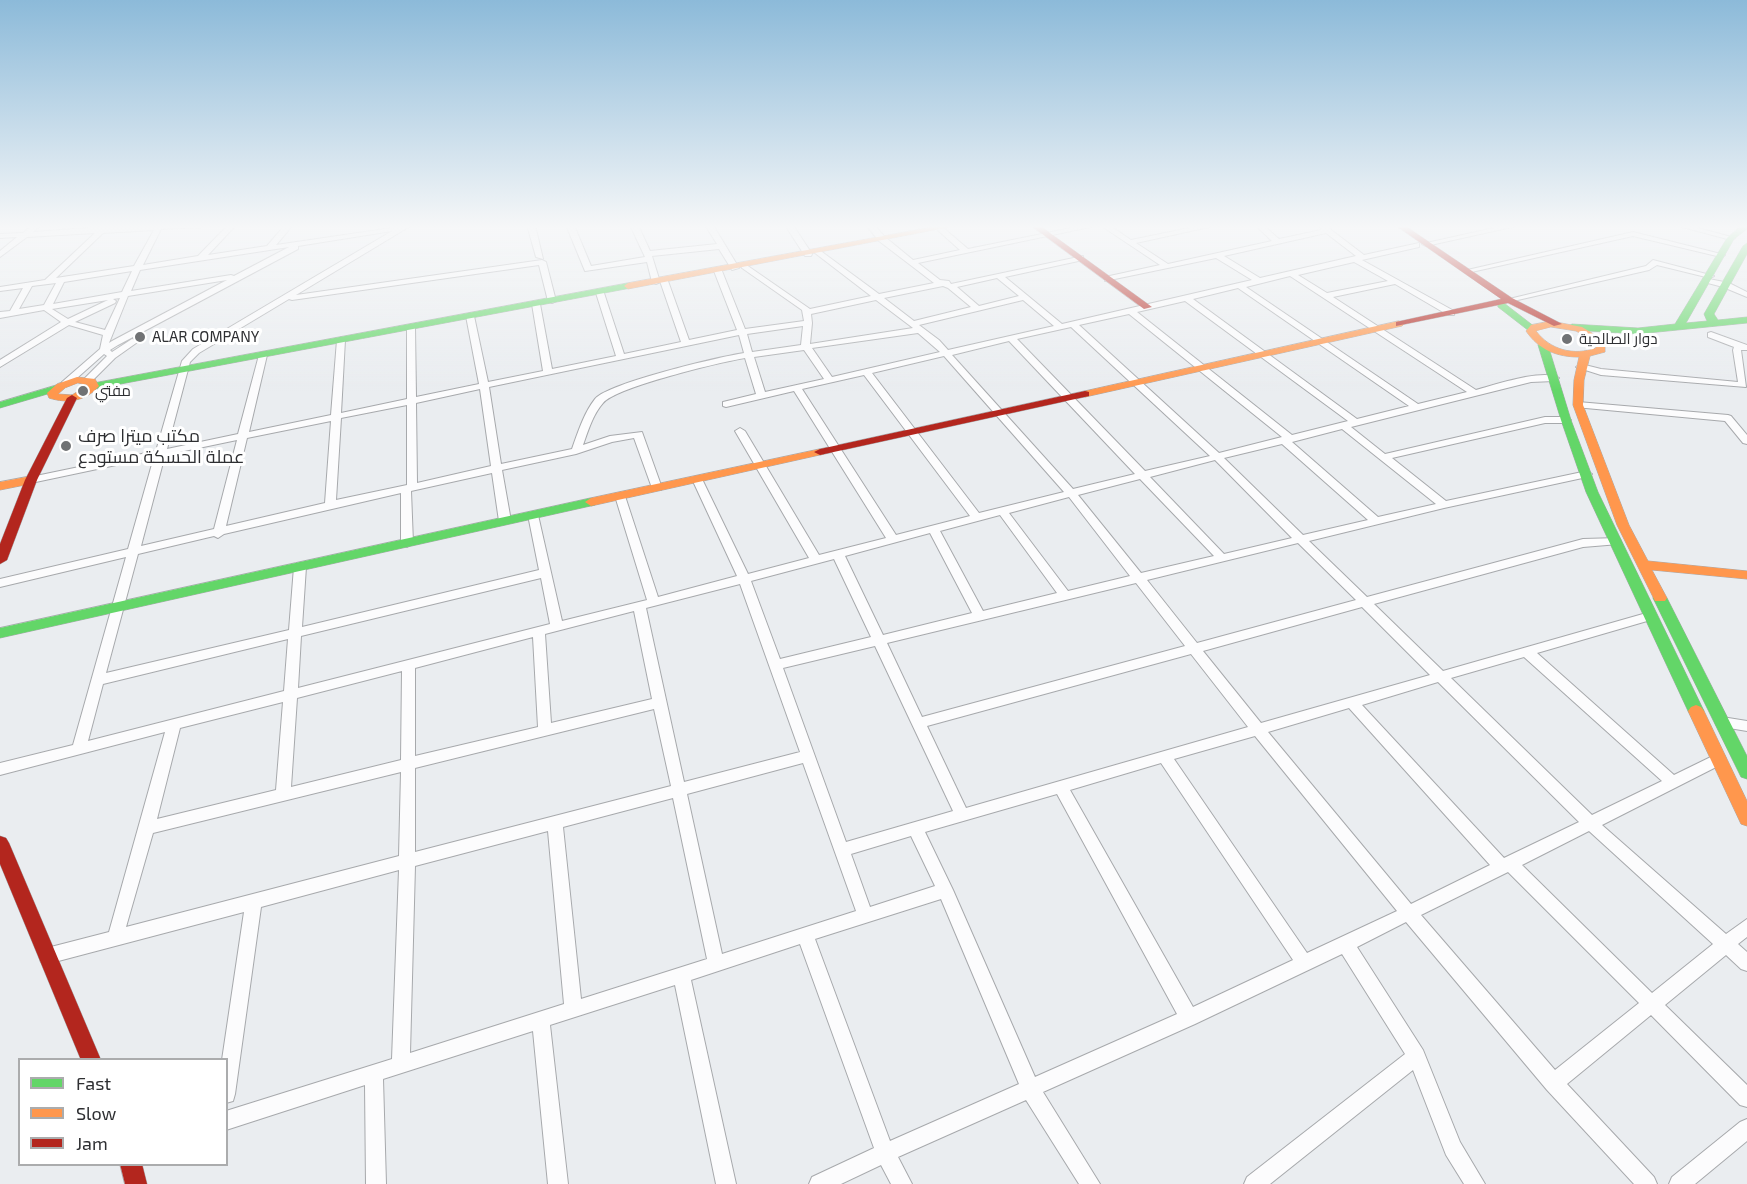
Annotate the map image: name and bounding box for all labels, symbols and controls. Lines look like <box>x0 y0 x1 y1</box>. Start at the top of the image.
place label: ALAR COMPANY <box>152 328 259 346</box>
marker: ALAR COMPANY <box>133 330 147 344</box>
place label: دوار الصالحية <box>1579 330 1657 348</box>
marker: دوار الصالحية <box>1560 332 1574 346</box>
place label: مفتي <box>95 382 131 400</box>
marker: مفتي <box>76 384 90 398</box>
place label: مكتب ميترا صرف عملة الحسكة مستودع <box>78 425 244 468</box>
marker: مكتب ميترا صرف عملة الحسكة مستودع <box>59 439 73 453</box>
legend <box>18 1058 228 1166</box>
text: Fast <box>76 1072 111 1094</box>
text: Slow <box>76 1102 116 1124</box>
text: Jam <box>76 1132 108 1154</box>

